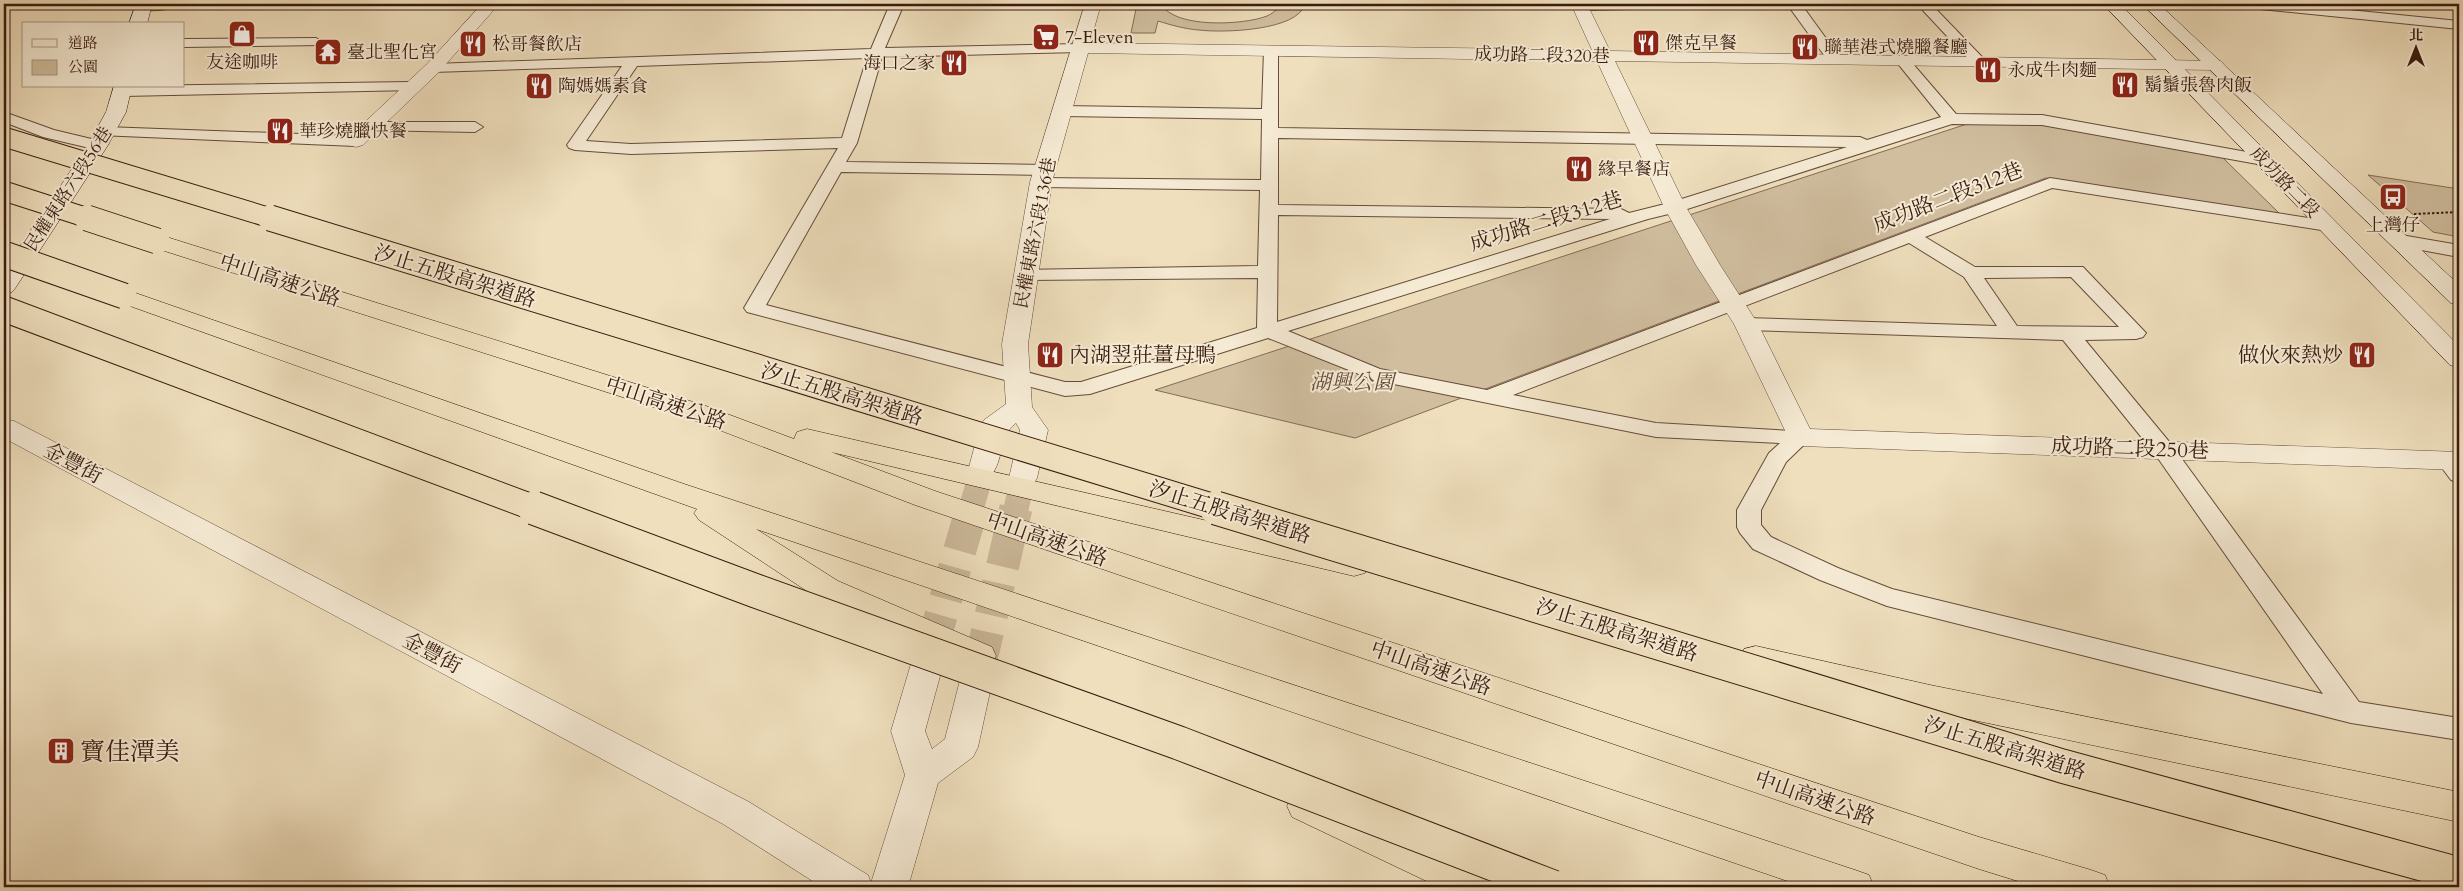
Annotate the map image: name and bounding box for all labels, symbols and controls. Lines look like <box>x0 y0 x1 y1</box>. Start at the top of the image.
shop icon: 友途咖啡 <box>227 19 257 49</box>
legend <box>22 22 185 88</box>
supermarket icon: 7-Eleven <box>1031 22 1061 52</box>
north arrow <box>2390 22 2440 72</box>
place label: 7-Eleven <box>1065 25 1134 50</box>
text: 北 <box>2409 26 2423 45</box>
restaurant icon: 傑克早餐 <box>1631 28 1661 58</box>
restaurant icon: 松哥餐飲店 <box>458 29 488 59</box>
place label: 傑克早餐 <box>1665 31 1737 56</box>
place label: 松哥餐飲店 <box>492 32 582 57</box>
restaurant icon: 聯華港式燒臘餐廳 <box>1790 32 1820 62</box>
text: 道路 <box>68 33 98 53</box>
place label: 聯華港式燒臘餐廳 <box>1824 35 1968 60</box>
temple icon: 臺北聖化宮 <box>313 37 343 67</box>
place label: 臺北聖化宮 <box>347 40 437 65</box>
street label: 成功路二段320巷 <box>1474 42 1610 69</box>
restaurant icon: 海口之家 <box>939 48 969 78</box>
place label: 友途咖啡 <box>206 50 278 75</box>
place label: 海口之家 <box>863 51 935 76</box>
restaurant icon: 永成牛肉麵 <box>1973 55 2003 85</box>
text: 公園 <box>68 57 98 77</box>
place label: 永成牛肉麵 <box>2007 58 2097 83</box>
restaurant icon: 鬍鬚張魯肉飯 <box>2110 70 2140 100</box>
restaurant icon: 陶媽媽素食 <box>524 71 554 101</box>
place label: 鬍鬚張魯肉飯 <box>2144 73 2252 98</box>
place label: 陶媽媽素食 <box>558 74 648 99</box>
restaurant icon: 華珍燒臘快餐 <box>265 116 295 146</box>
place label: 華珍燒臘快餐 <box>299 119 407 144</box>
street label: 民權東路六段56巷 <box>19 122 118 257</box>
street label: 成功路二段 <box>2244 141 2325 223</box>
restaurant icon: 緣早餐店 <box>1564 154 1594 184</box>
street label: 民權東路六段136巷 <box>1009 155 1062 311</box>
street label: 成功路二段312巷 <box>1869 156 2027 239</box>
place label: 緣早餐店 <box>1598 157 1670 182</box>
bus stop icon: 上灣仔 <box>2378 182 2408 212</box>
street label: 成功路二段312巷 <box>1466 184 1626 258</box>
place label: 上灣仔 <box>2366 213 2420 238</box>
street label: 汐止五股高架道路 <box>370 238 539 315</box>
street label: 中山高速公路 <box>215 247 344 314</box>
restaurant icon: 內湖翌莊薑母鴨 <box>1035 340 1065 370</box>
restaurant icon: 做伙來熱炒 <box>2347 340 2377 370</box>
place label: 內湖翌莊薑母鴨 <box>1069 341 1216 370</box>
place label: 做伙來熱炒 <box>2238 341 2343 370</box>
street label: 汐止五股高架道路 <box>757 356 926 433</box>
park label: 湖興公園 <box>1310 368 1397 397</box>
street label: 中山高速公路 <box>601 370 730 437</box>
street label: 成功路二段250巷 <box>2050 431 2210 466</box>
street label: 金豐街 <box>38 436 107 491</box>
street label: 汐止五股高架道路 <box>1145 474 1314 551</box>
street label: 中山高速公路 <box>983 505 1111 574</box>
street label: 汐止五股高架道路 <box>1532 592 1701 669</box>
street label: 金豐街 <box>397 626 466 681</box>
street label: 中山高速公路 <box>1367 634 1495 703</box>
street label: 汐止五股高架道路 <box>1920 710 2089 787</box>
place label: 寶佳潭美 <box>80 735 180 769</box>
building icon: 寶佳潭美 <box>46 736 76 766</box>
street label: 中山高速公路 <box>1751 764 1879 833</box>

